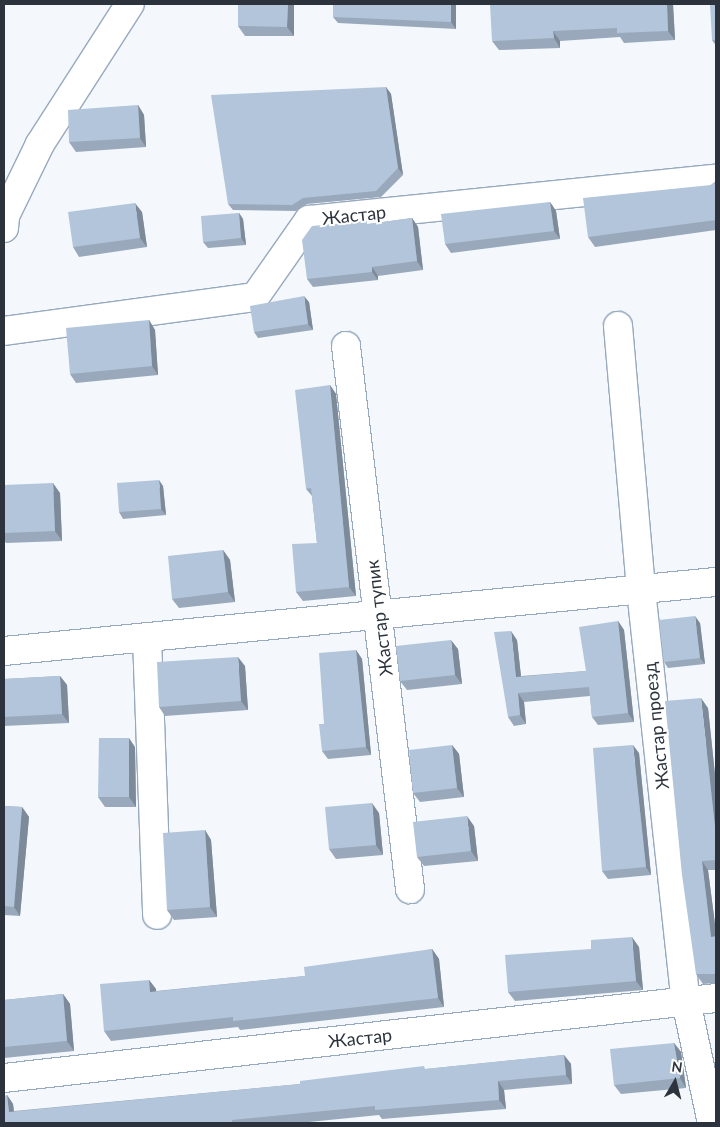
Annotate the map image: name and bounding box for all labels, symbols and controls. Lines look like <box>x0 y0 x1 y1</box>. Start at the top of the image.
street label: Жастар <box>321 201 387 229</box>
street label: Жастар тупик <box>361 559 397 677</box>
street label: Жастар проезд <box>639 661 673 791</box>
street label: Жастар <box>327 1024 393 1052</box>
north arrow <box>650 1057 700 1107</box>
text: N <box>671 1057 684 1076</box>

